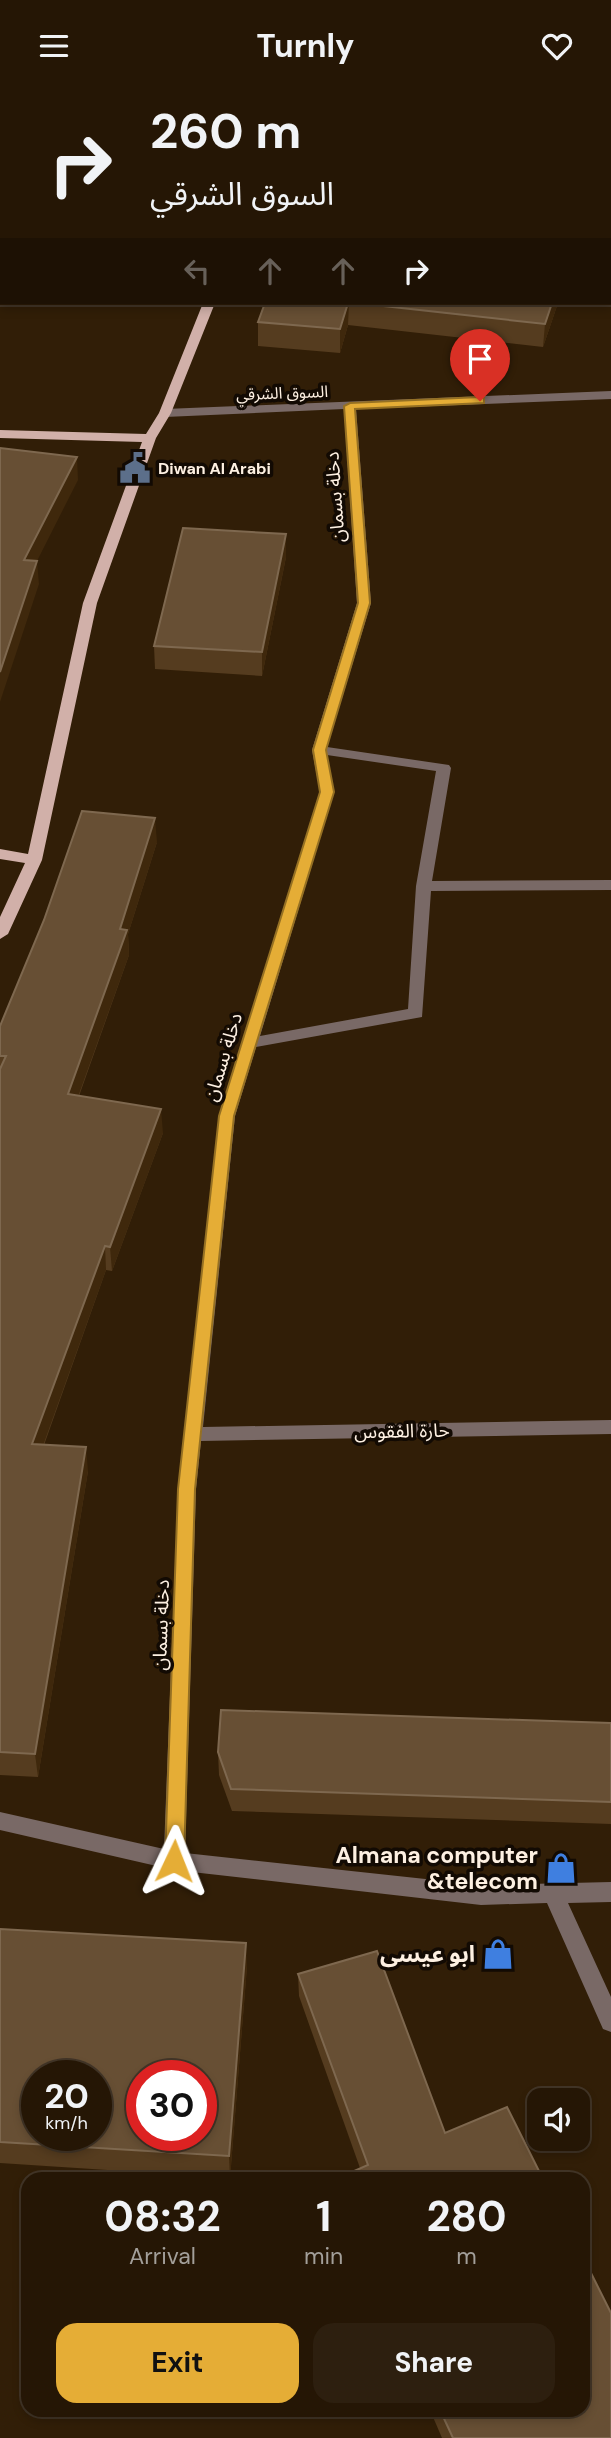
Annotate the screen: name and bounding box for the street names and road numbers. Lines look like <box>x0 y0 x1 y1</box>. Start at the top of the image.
street label: السوق الشرقي <box>236 381 328 407</box>
street label: دخلة بسمان <box>319 451 351 543</box>
street label: دخلة بسمان <box>198 1010 248 1104</box>
street label: حارة الفقوس <box>354 1418 450 1444</box>
street label: دخلة بسمان <box>147 1579 175 1671</box>

